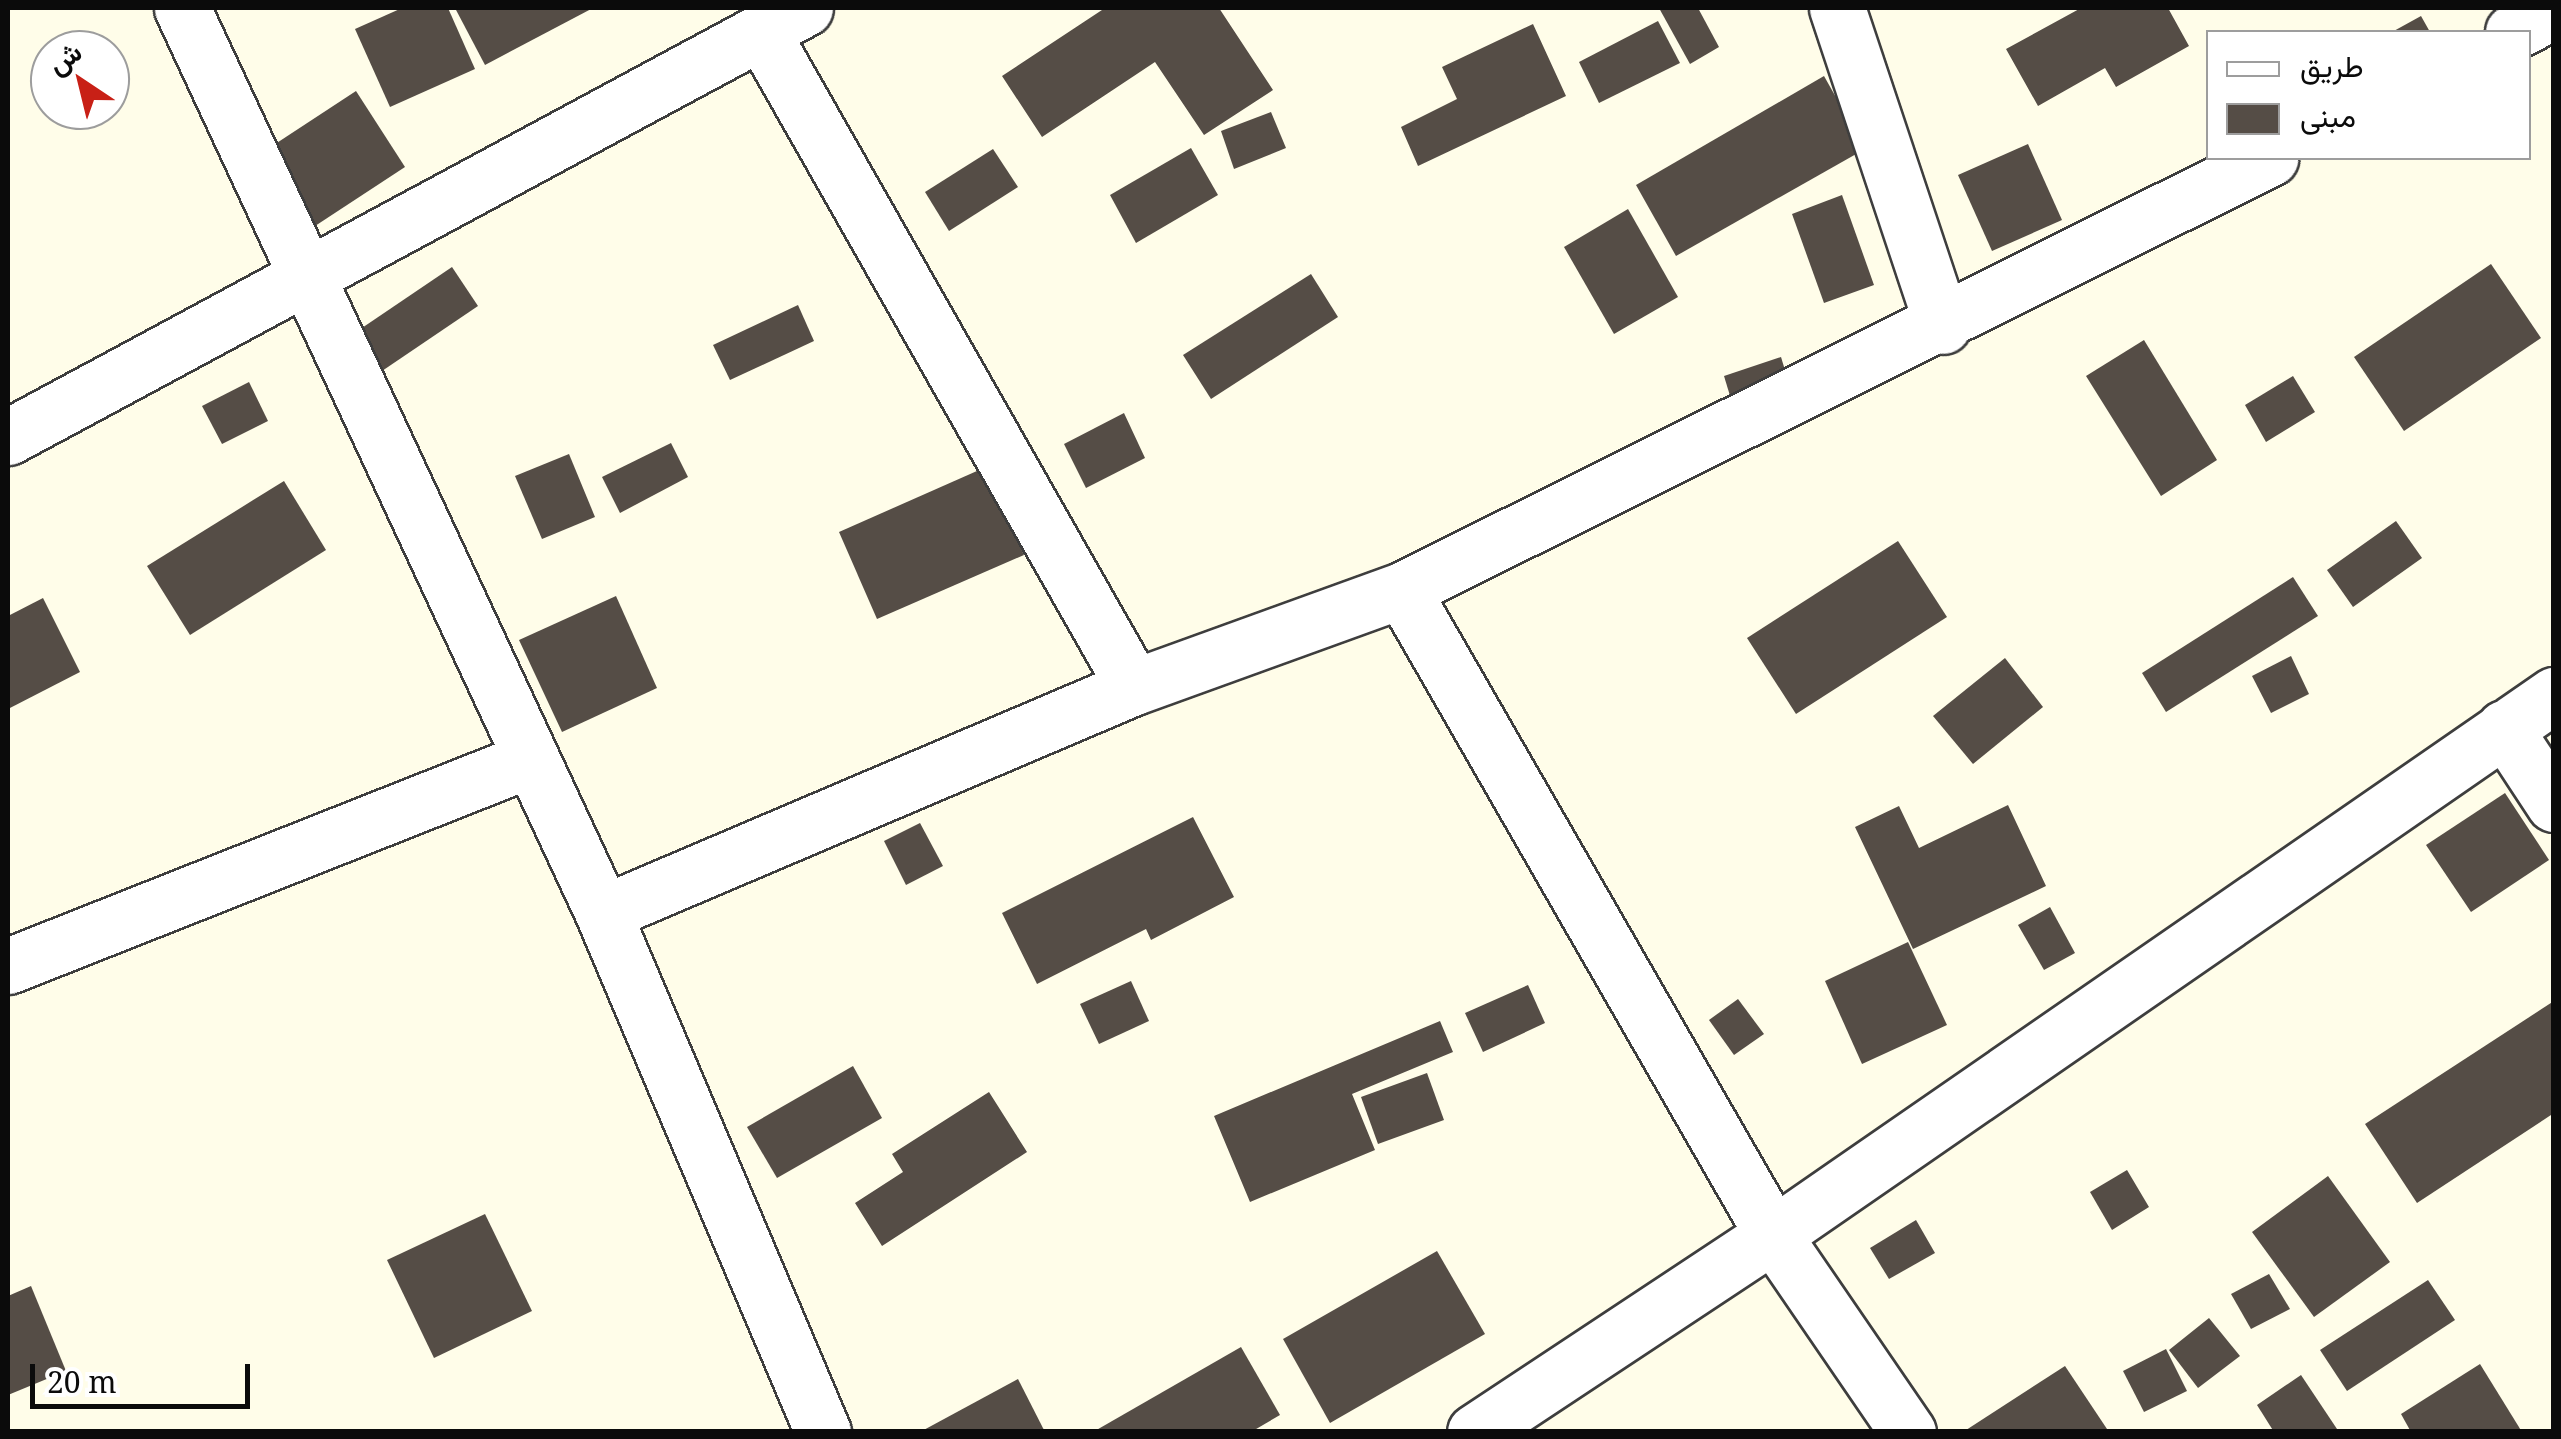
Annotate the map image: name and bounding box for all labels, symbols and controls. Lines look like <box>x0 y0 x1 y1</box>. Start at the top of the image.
north arrow <box>30 30 130 130</box>
legend <box>2206 30 2531 160</box>
text: ش <box>39 32 89 82</box>
text: طريق <box>2300 45 2364 86</box>
text: مبنى <box>2300 95 2356 136</box>
scale bar <box>35 1344 255 1406</box>
text: 20 m <box>47 1361 117 1402</box>

